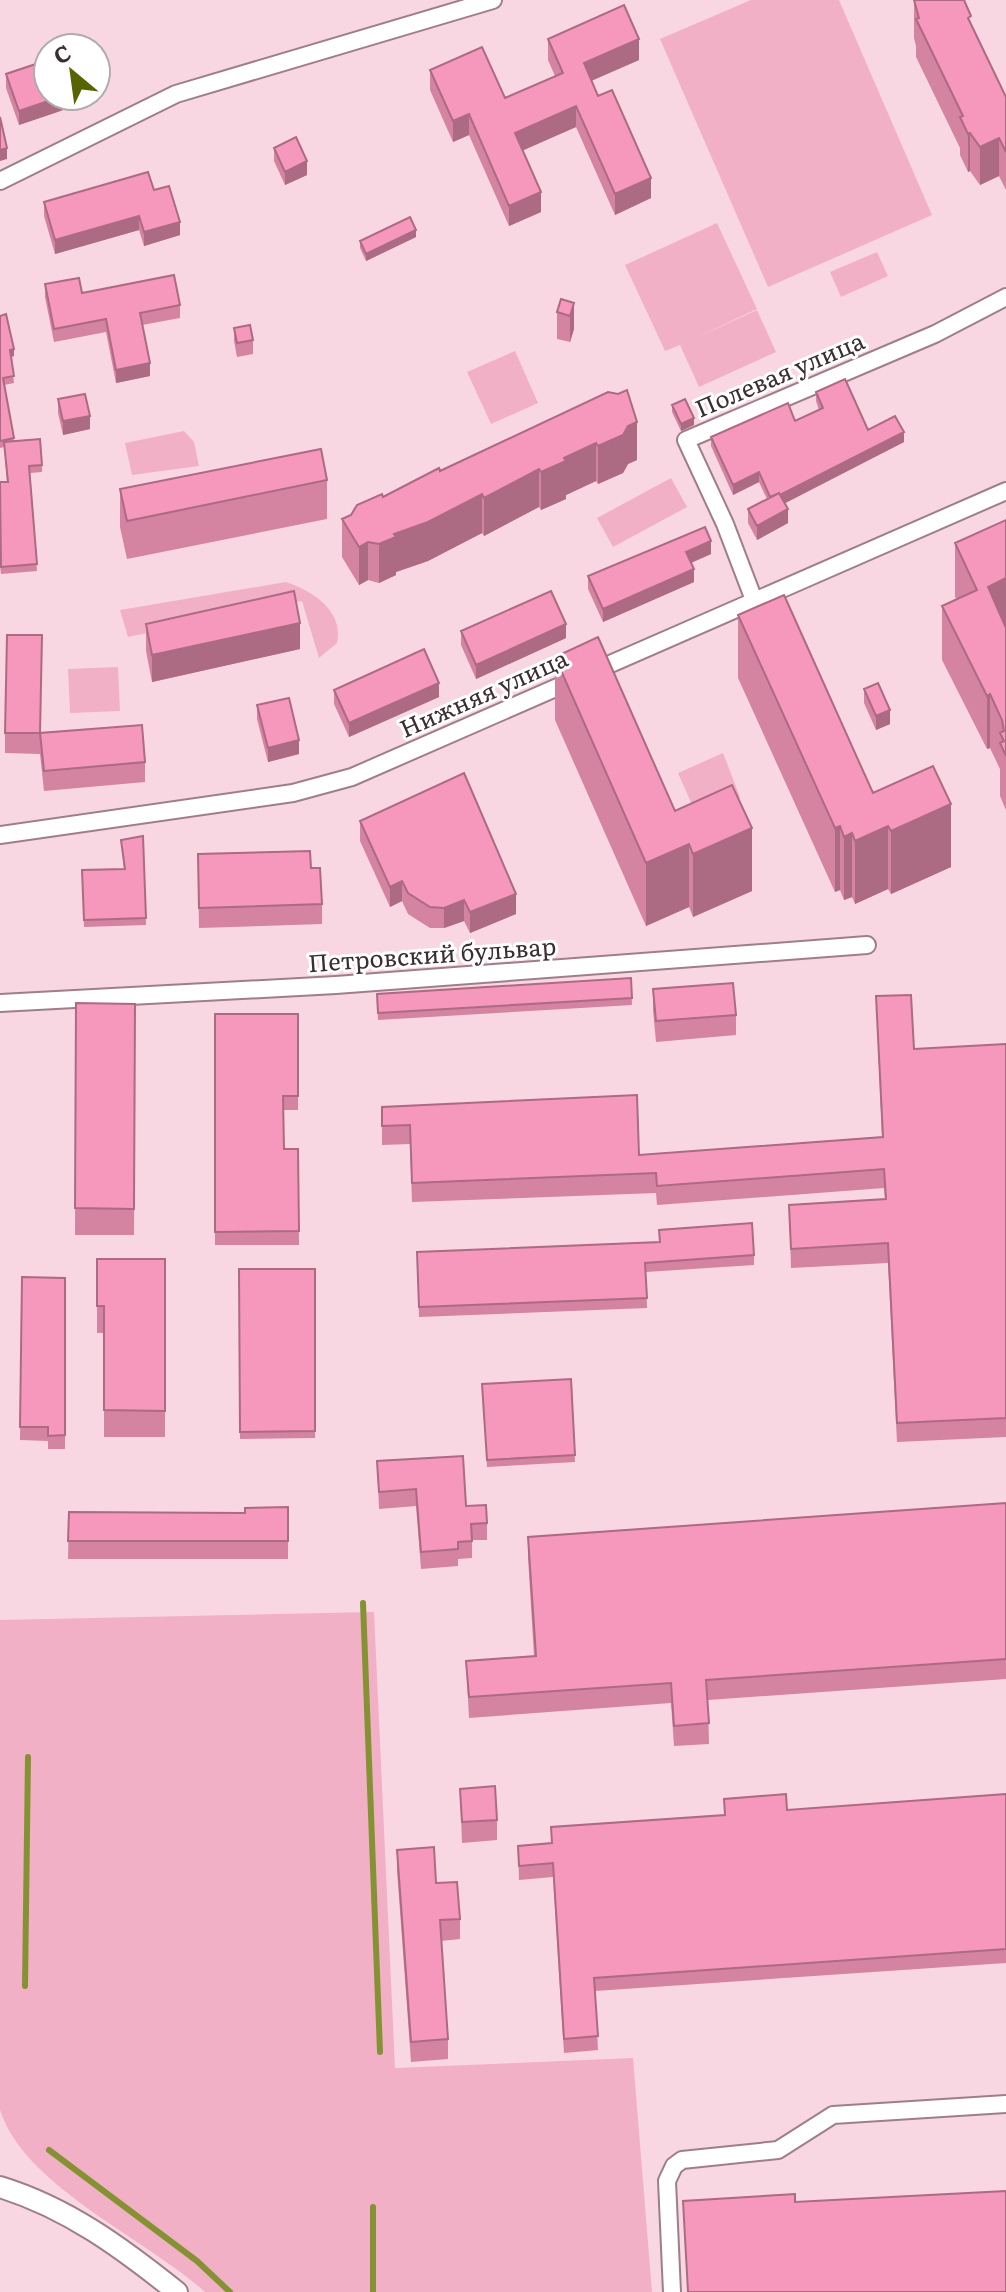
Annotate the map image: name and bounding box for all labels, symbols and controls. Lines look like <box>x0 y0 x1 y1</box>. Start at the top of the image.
north arrow <box>32 32 112 112</box>
text: С <box>47 35 76 71</box>
street label: Полевая улица <box>689 322 869 424</box>
street label: Нижняя улица <box>393 639 573 745</box>
street label: Петровский бульвар <box>307 927 557 979</box>

